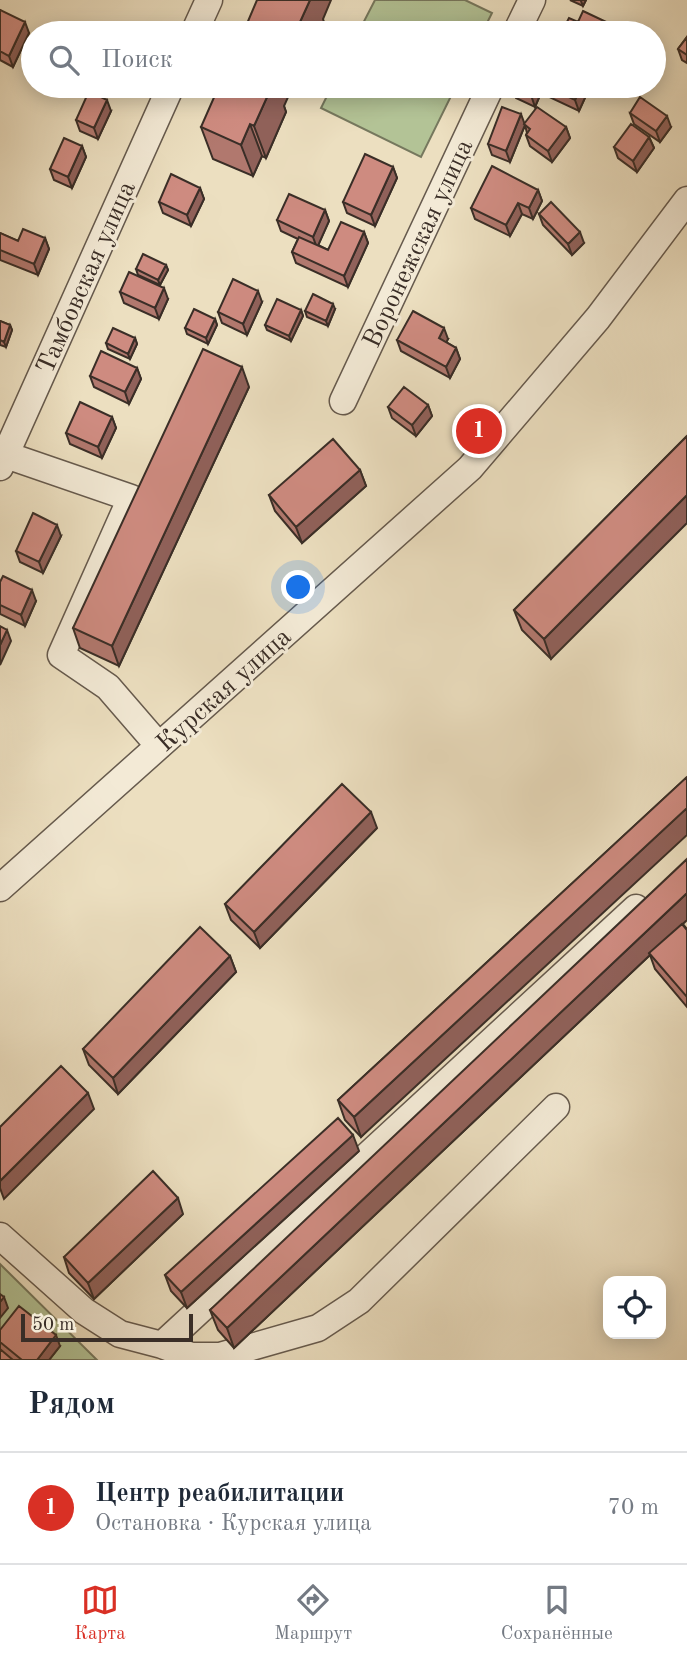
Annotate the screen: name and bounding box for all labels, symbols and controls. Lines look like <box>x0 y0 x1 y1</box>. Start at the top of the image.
search box <box>21 21 666 98</box>
icon: search <box>45 41 83 79</box>
text: Поиск <box>101 47 173 73</box>
street label: Воронежская улица <box>359 136 479 352</box>
street label: Тамбовская улица <box>33 177 141 378</box>
pin: 1 <box>456 405 502 457</box>
your location <box>281 570 315 604</box>
street label: Курская улица <box>152 624 297 757</box>
map controls <box>603 1276 666 1339</box>
button: locate <box>603 1276 666 1339</box>
scale bar <box>21 1311 192 1343</box>
text: 50 m <box>32 1316 74 1335</box>
text: Рядом <box>28 1390 115 1420</box>
text: Центр реабилитации <box>95 1481 344 1507</box>
text: 1 <box>44 1496 58 1519</box>
text: 70 m <box>608 1496 659 1519</box>
text: Остановка · Курская улица <box>95 1512 372 1535</box>
tab: Карта <box>74 1581 126 1646</box>
tab: Маршрут <box>274 1581 352 1646</box>
tab: Сохранённые <box>501 1581 613 1646</box>

